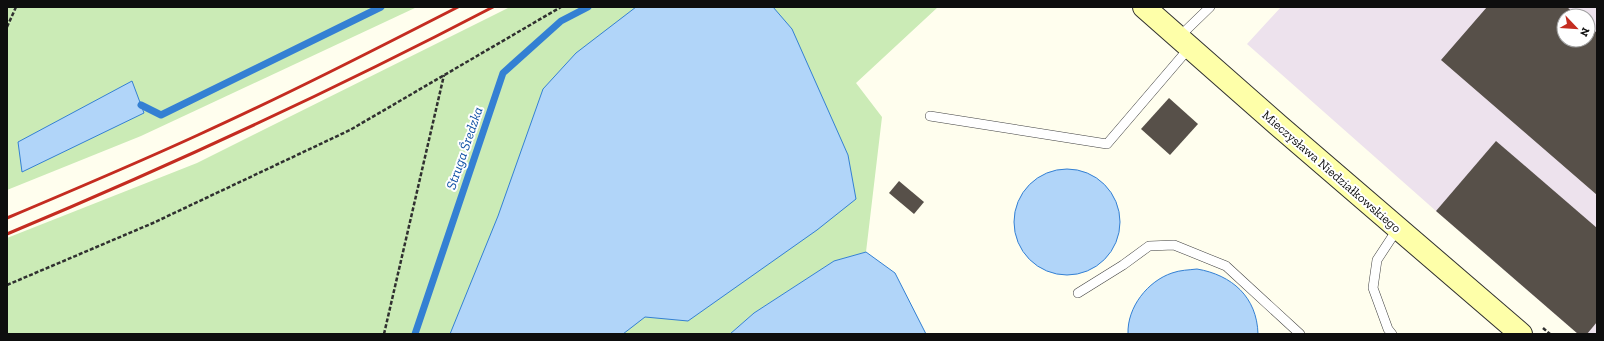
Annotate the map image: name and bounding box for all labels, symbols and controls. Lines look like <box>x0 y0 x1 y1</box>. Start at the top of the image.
north arrow <box>1556 8 1596 48</box>
text: N <box>1577 25 1592 39</box>
water label: Struga Średzka <box>442 105 487 192</box>
street label: Mieczysława Niedziałkowskiego <box>1259 107 1404 236</box>

